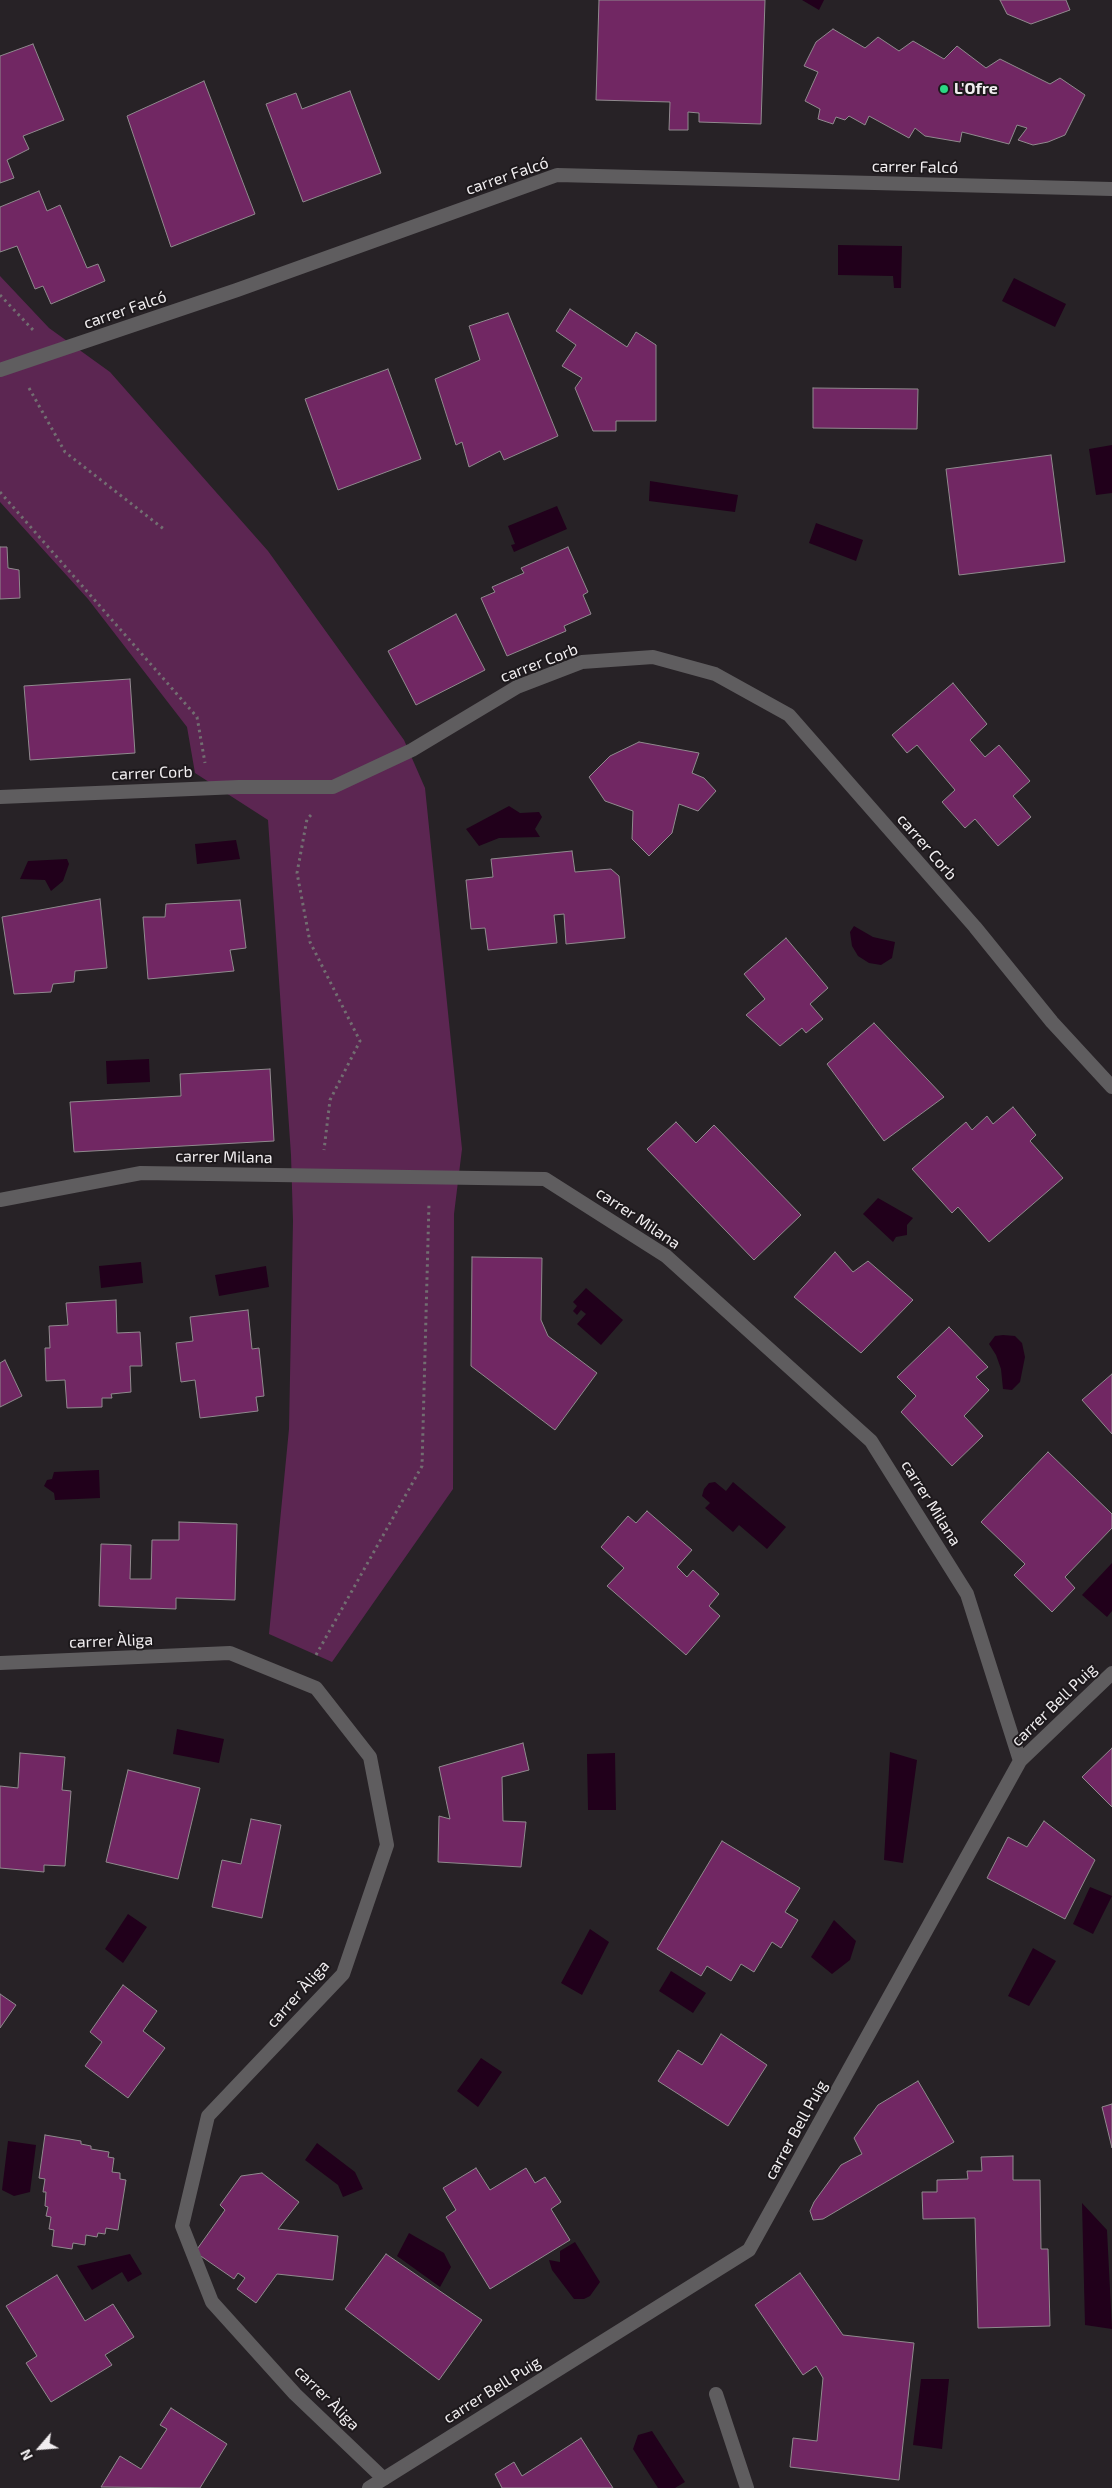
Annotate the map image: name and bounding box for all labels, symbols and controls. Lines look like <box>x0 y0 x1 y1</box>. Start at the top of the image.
place label: L'Ofre <box>954 79 998 99</box>
marker: L'Ofre <box>938 83 950 95</box>
street label: carrer Falcó <box>463 153 551 199</box>
street label: carrer Falcó <box>872 157 958 177</box>
street label: carrer Falcó <box>81 287 169 333</box>
street label: carrer Corb <box>497 639 581 687</box>
street label: carrer Corb <box>111 762 193 784</box>
street label: carrer Corb <box>893 810 961 884</box>
street label: carrer Milana <box>175 1147 273 1167</box>
street label: carrer Milana <box>592 1183 684 1253</box>
street label: carrer Milana <box>897 1457 965 1549</box>
street label: carrer Àliga <box>69 1630 153 1652</box>
street label: carrer Bell Puig <box>1007 1660 1101 1750</box>
street label: carrer Àliga <box>263 1956 333 2032</box>
street label: carrer Bell Puig <box>761 2077 831 2183</box>
street label: carrer Bell Puig <box>440 2352 544 2428</box>
street label: carrer Àliga <box>290 2361 364 2435</box>
north arrow <box>15 2423 65 2473</box>
text: N <box>16 2447 36 2463</box>

